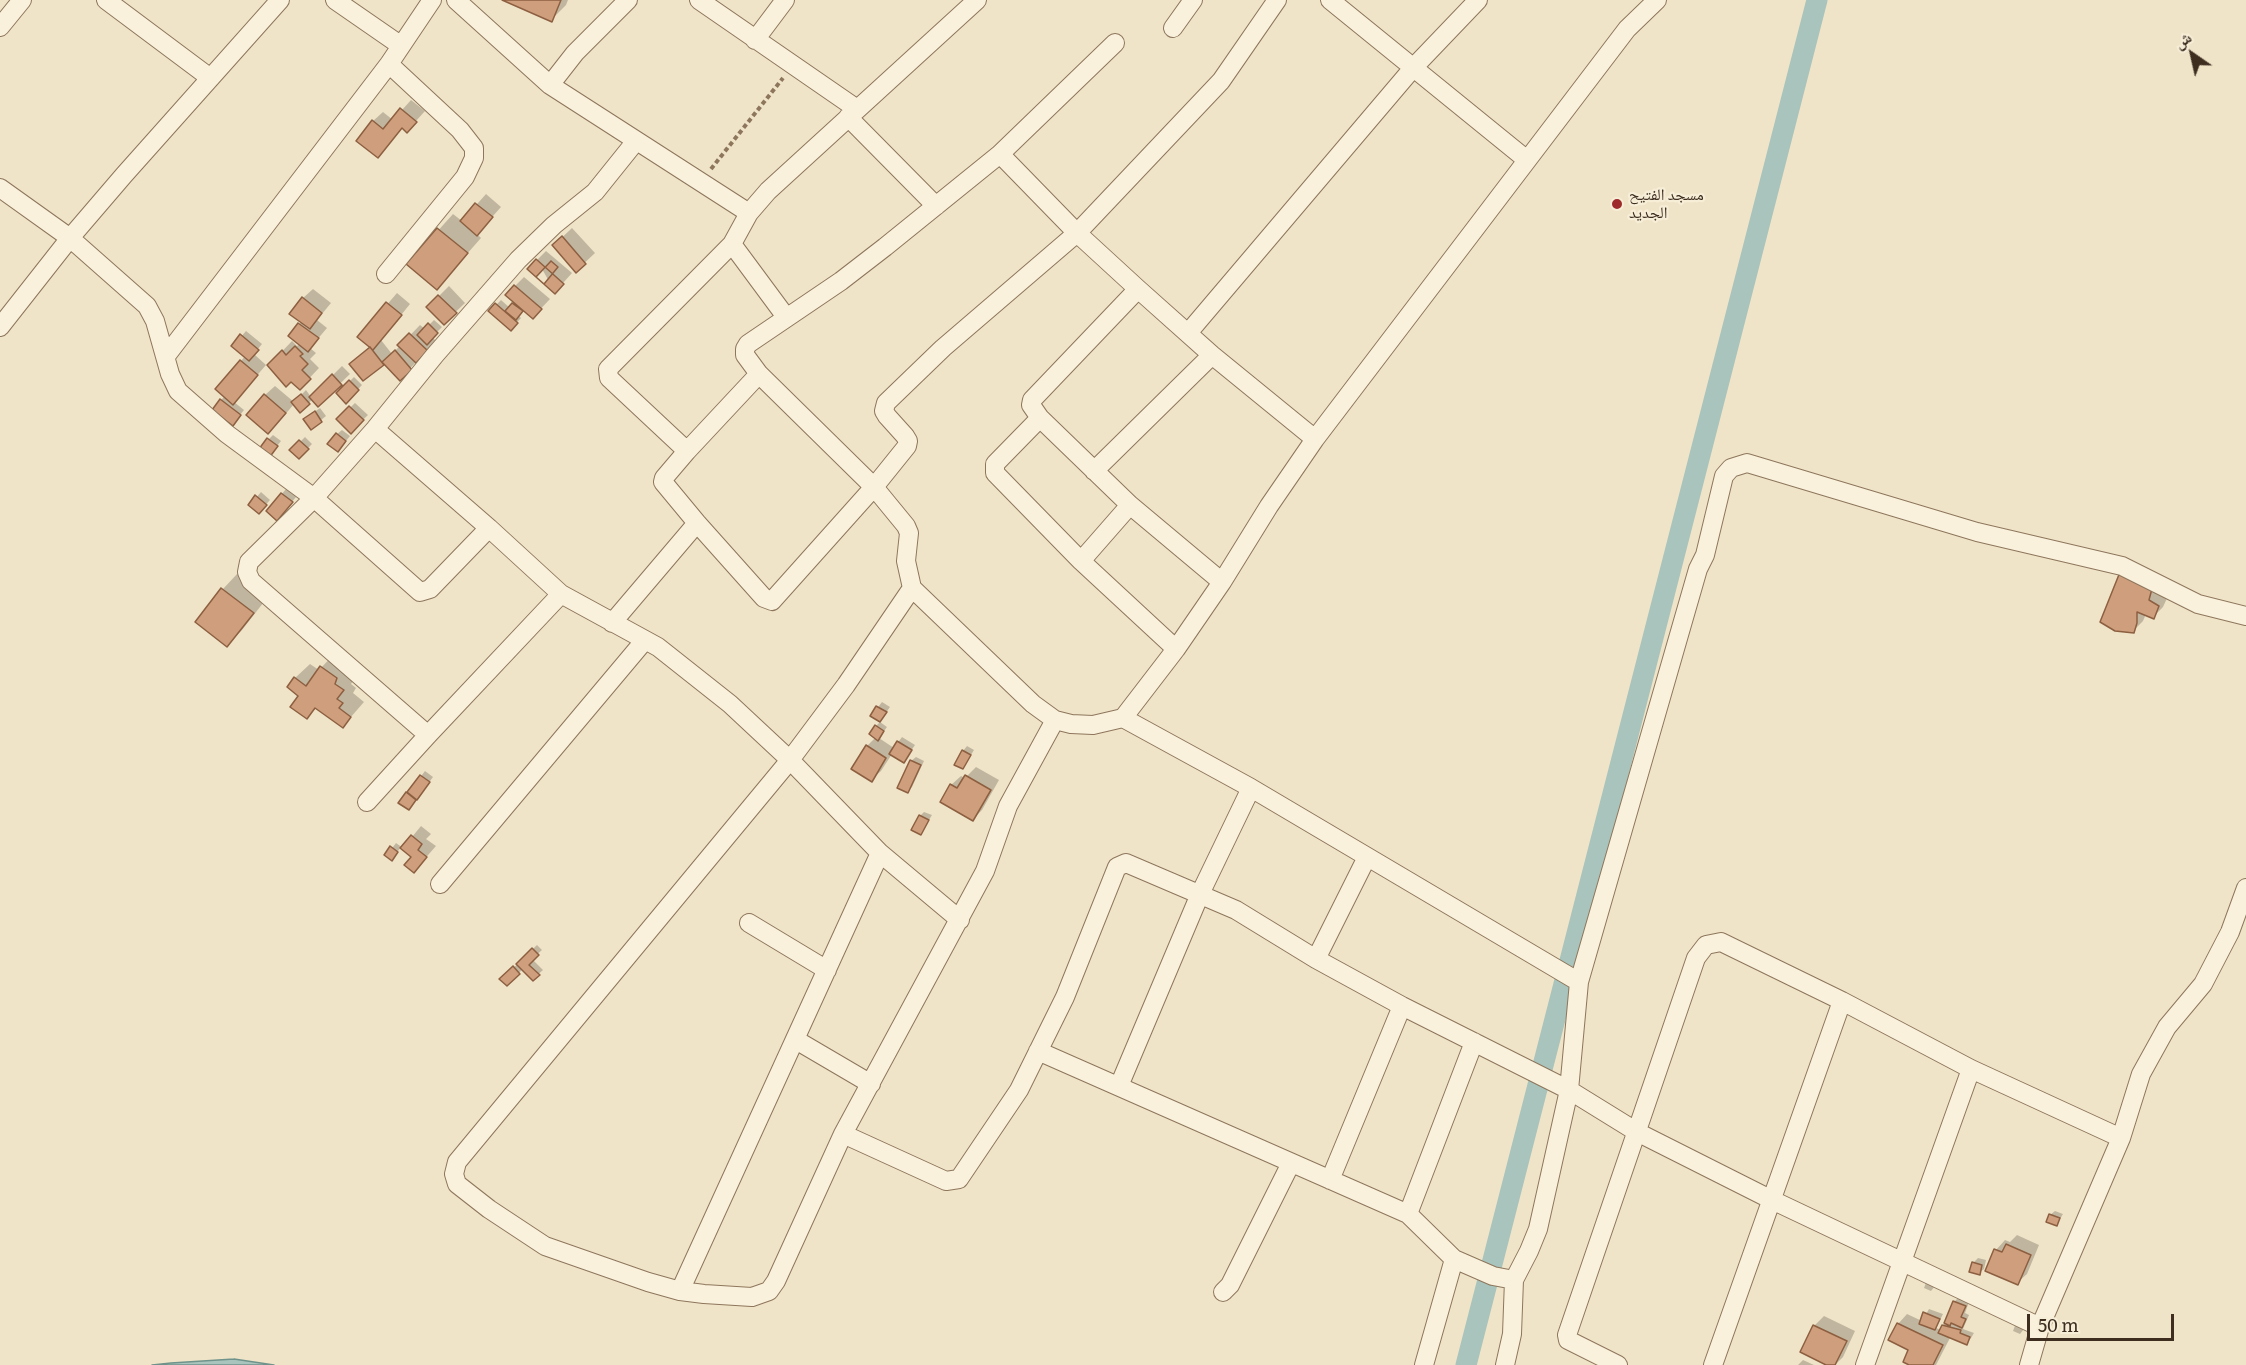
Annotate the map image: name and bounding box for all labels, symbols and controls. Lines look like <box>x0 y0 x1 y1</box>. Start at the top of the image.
north arrow <box>2162 24 2222 84</box>
text: ش <box>2168 24 2196 54</box>
place label: مسجد الفتيح الجديد <box>1629 185 1704 223</box>
marker: مسجد الفتيح الجديد <box>1610 197 1624 211</box>
scale bar <box>2030 1302 2177 1340</box>
text: 50 m <box>2038 1311 2079 1338</box>

